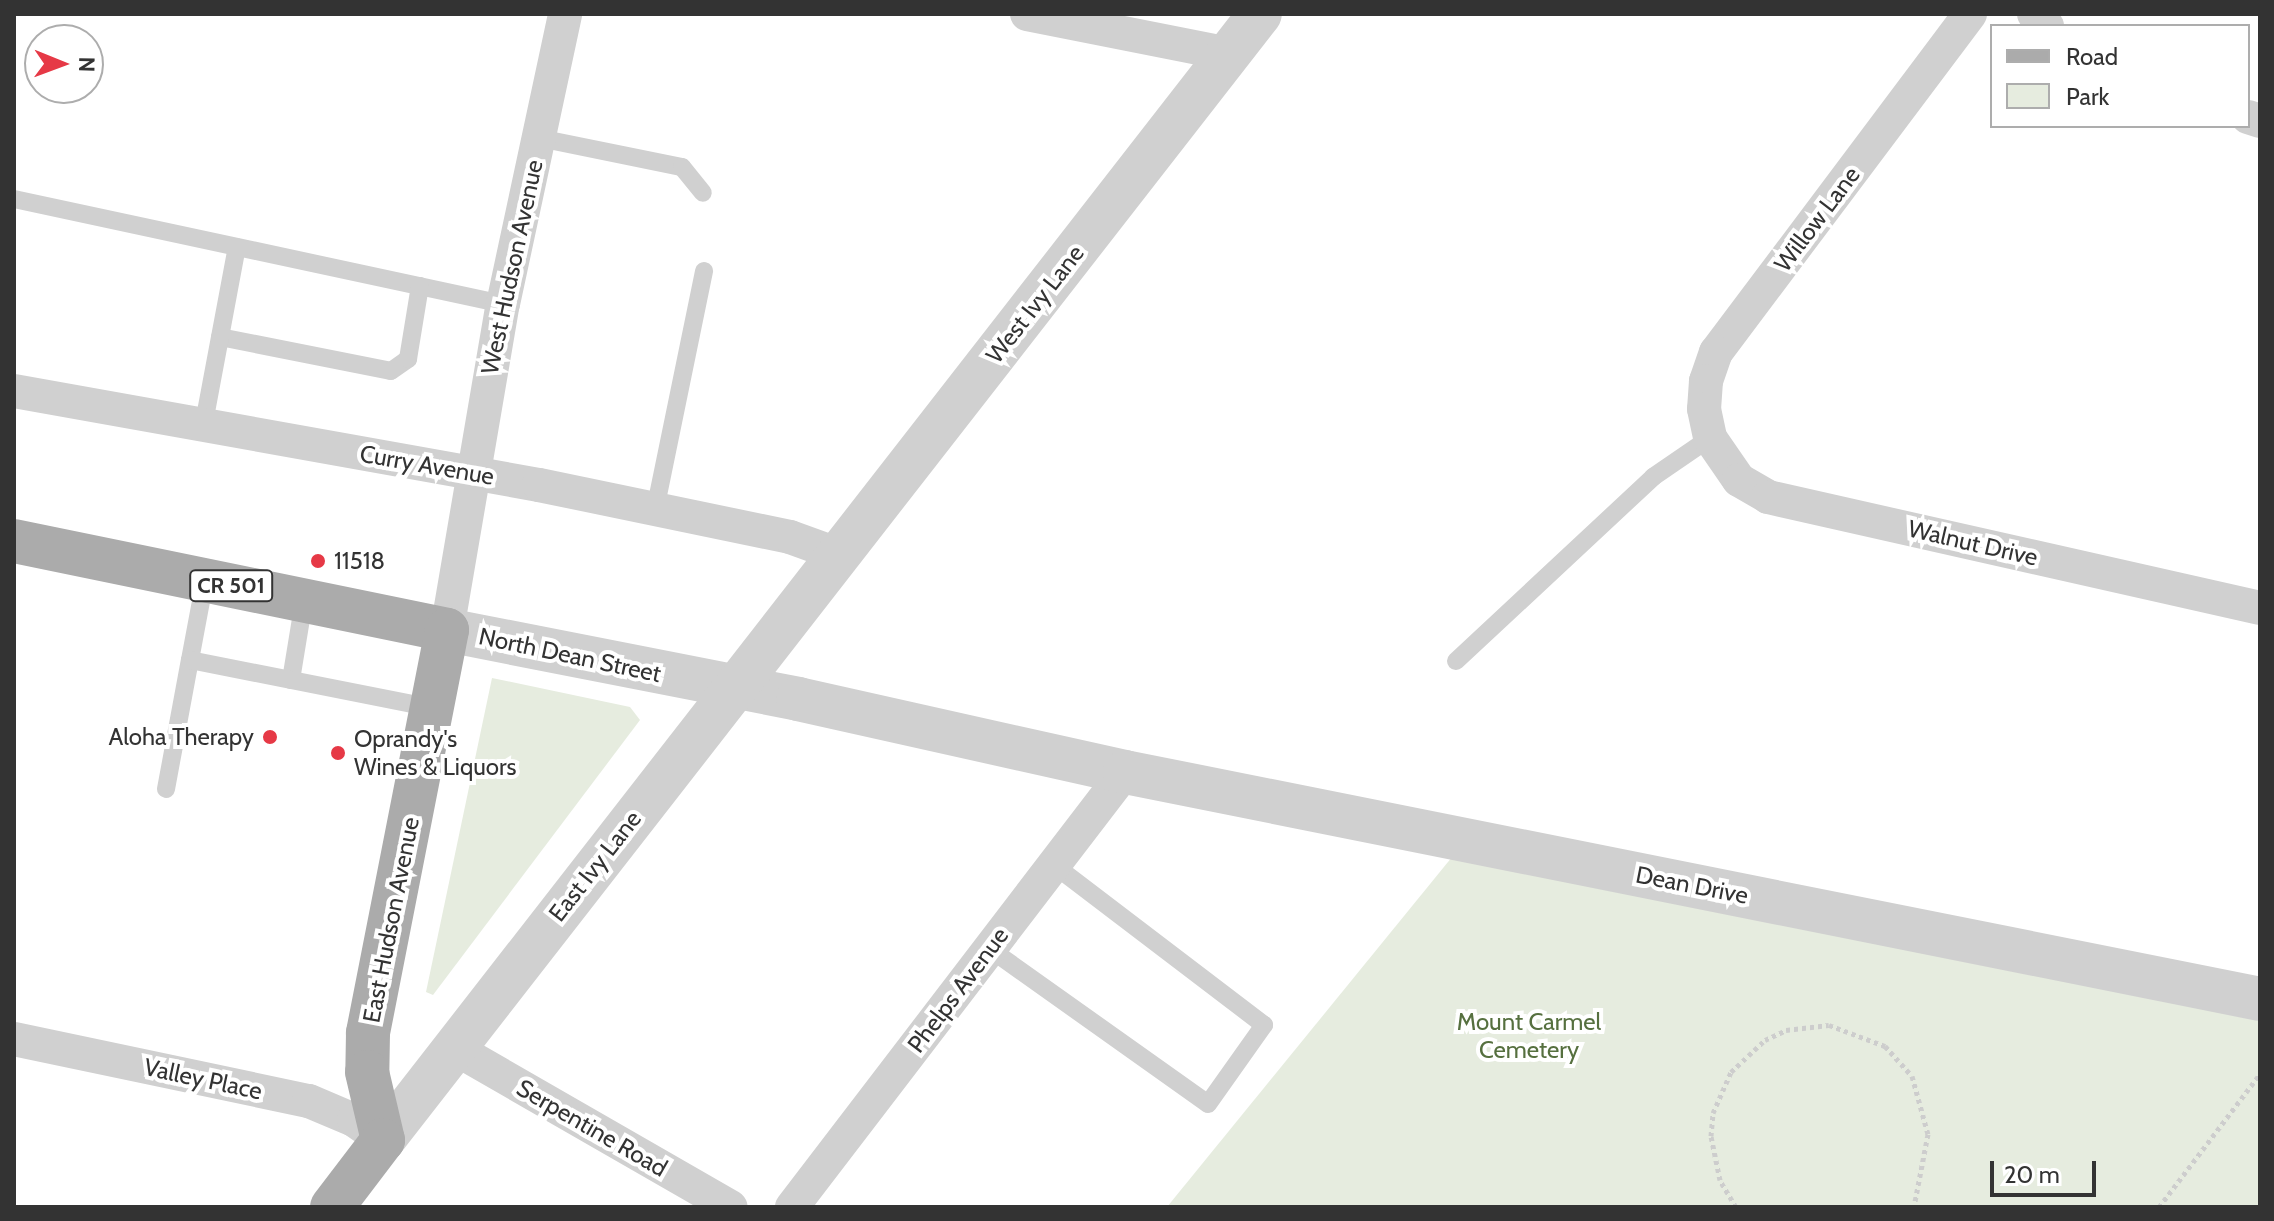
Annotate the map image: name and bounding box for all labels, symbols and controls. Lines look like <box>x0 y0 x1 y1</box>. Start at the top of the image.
north arrow <box>24 24 104 104</box>
legend <box>1990 24 2250 128</box>
text: Road <box>2066 42 2118 71</box>
text: N <box>73 56 100 72</box>
text: Park <box>2066 82 2109 111</box>
street label: West Hudson Avenue <box>475 157 549 377</box>
street label: Willow Lane <box>1768 161 1866 277</box>
street label: West Ivy Lane <box>980 239 1090 369</box>
street label: Curry Avenue <box>358 439 496 491</box>
street label: Walnut Drive <box>1905 514 2041 572</box>
place label: 11518 <box>334 547 385 575</box>
marker: 11518 <box>309 552 327 570</box>
road number: CR 501 <box>189 568 273 604</box>
street label: North Dean Street <box>476 622 664 688</box>
place label: Aloha Therapy <box>109 723 254 751</box>
place label: Oprandy's Wines & Liquors <box>354 725 517 781</box>
marker: Aloha Therapy <box>261 728 279 746</box>
marker: Oprandy's Wines & Liquors <box>329 744 347 762</box>
street label: East Ivy Lane <box>543 805 647 927</box>
street label: East Hudson Avenue <box>357 815 425 1025</box>
street label: Dean Drive <box>1633 860 1751 910</box>
street label: Phelps Avenue <box>902 922 1014 1058</box>
park label: Mount Carmel Cemetery <box>1457 1008 1601 1064</box>
street label: Valley Place <box>141 1052 265 1106</box>
street label: Serpentine Road <box>512 1073 672 1183</box>
scale bar <box>1994 1145 2100 1195</box>
text: 20 m <box>2004 1160 2060 1189</box>

